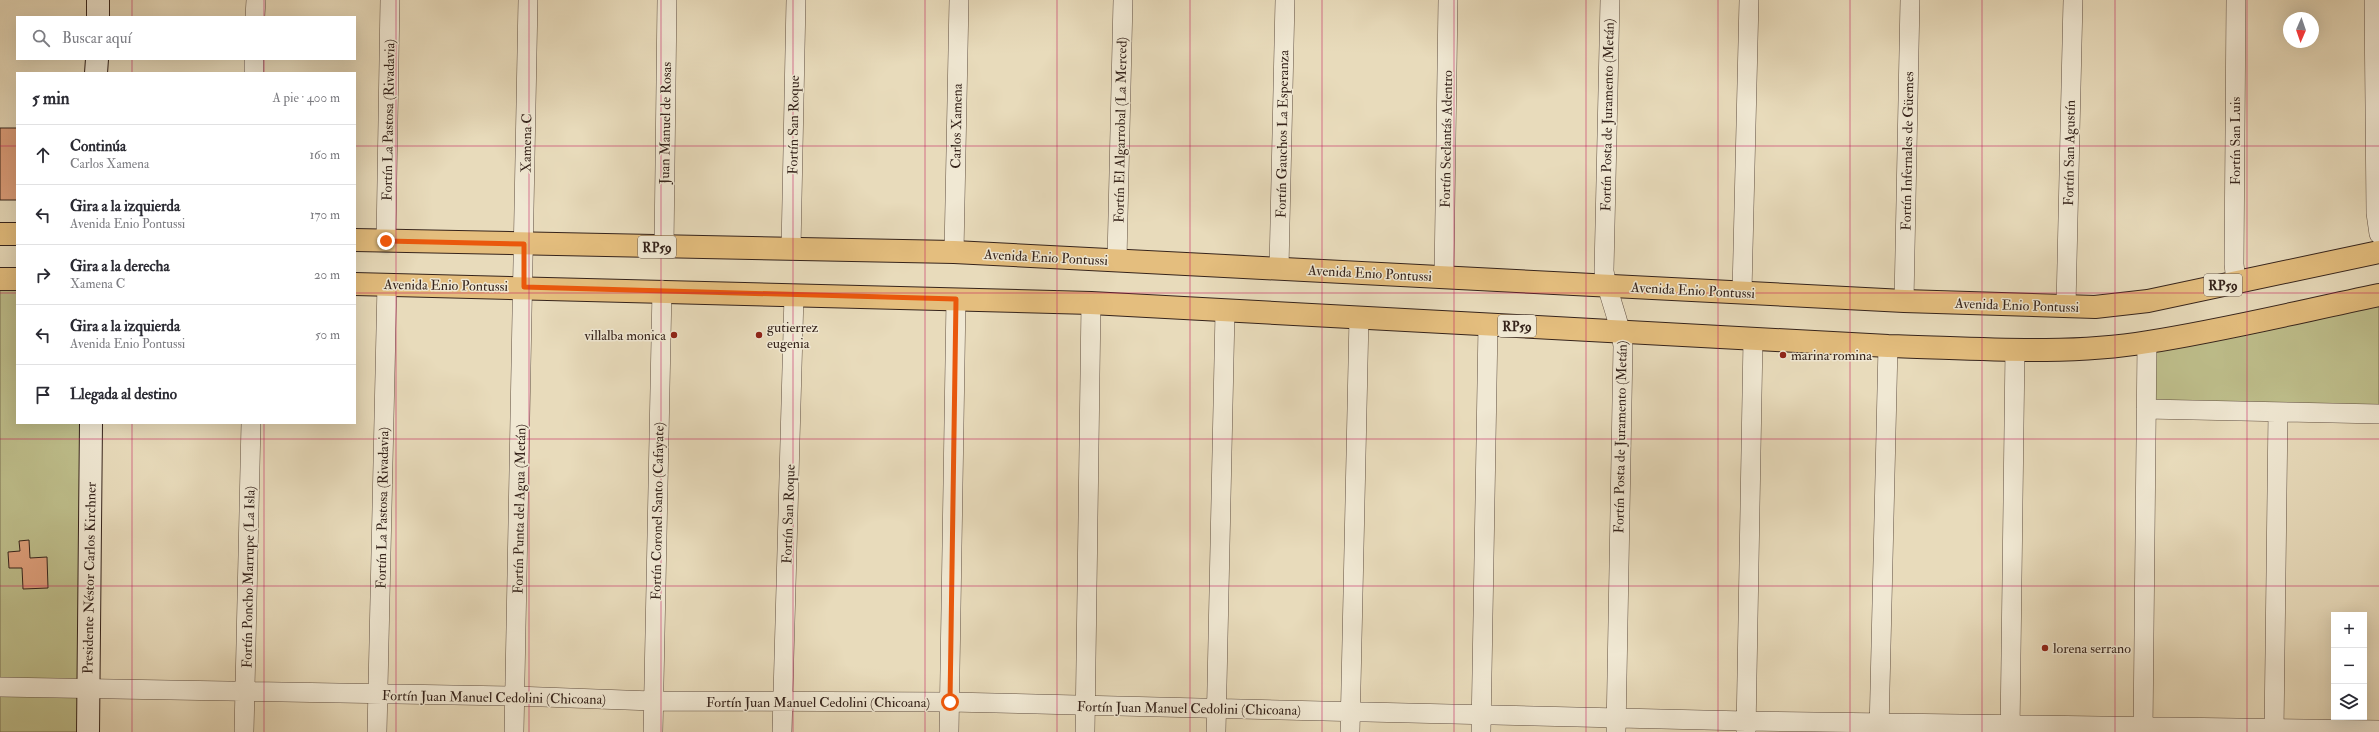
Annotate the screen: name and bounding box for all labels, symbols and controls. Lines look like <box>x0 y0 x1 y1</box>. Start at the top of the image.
north arrow <box>2283 12 2319 48</box>
search box <box>16 16 356 60</box>
street label: Fortín Posta de Juramento (Metán) <box>1597 18 1618 212</box>
icon: search <box>30 27 52 49</box>
text: Buscar aquí <box>62 29 131 48</box>
street label: Fortín El Algarrobal (La Merced) <box>1110 37 1131 223</box>
street label: Fortín La Pastosa (Rivadavia) <box>379 39 398 201</box>
street label: Fortín Gauchos La Esperanza <box>1273 49 1293 218</box>
street label: Juan Manuel de Rosas <box>656 62 675 185</box>
street label: Fortín Seclantás Adentro <box>1437 70 1456 208</box>
street label: Fortín Infernales de Güemes <box>1898 71 1917 231</box>
street label: Fortín San Roque <box>784 75 803 175</box>
street label: Carlos Xamena <box>947 83 966 169</box>
text: 5 min <box>32 88 70 109</box>
text: A pie · 400 m <box>272 90 340 106</box>
street label: Fortín San Luis <box>2227 97 2244 185</box>
street label: Fortín San Agustín <box>2060 100 2079 206</box>
street label: Xamena C <box>517 113 536 173</box>
text: Continúa <box>70 137 126 156</box>
icon: ahead <box>32 144 54 166</box>
text: 160 m <box>309 147 340 163</box>
text: Carlos Xamena <box>70 156 149 172</box>
text: Gira a la izquierda <box>70 197 180 216</box>
icon: left <box>32 204 54 226</box>
text: 170 m <box>310 207 340 223</box>
text: Avenida Enio Pontussi <box>70 216 185 232</box>
route end <box>377 232 395 250</box>
road number: RP59 <box>638 236 676 258</box>
street label: Avenida Enio Pontussi <box>983 246 1109 269</box>
text: Gira a la derecha <box>70 257 170 276</box>
street label: Avenida Enio Pontussi <box>1307 262 1433 285</box>
icon: right <box>32 264 54 286</box>
text: 20 m <box>314 267 340 283</box>
road number: RP59 <box>2204 274 2242 296</box>
text: Xamena C <box>70 276 125 292</box>
street label: Avenida Enio Pontussi <box>383 276 509 295</box>
street label: Avenida Enio Pontussi <box>1630 279 1756 302</box>
street label: Avenida Enio Pontussi <box>1954 295 2080 316</box>
road number: RP59 <box>1498 315 1536 337</box>
text: Gira a la izquierda <box>70 317 180 336</box>
place label: gutierrez eugenia <box>767 319 819 352</box>
icon: left <box>32 324 54 346</box>
text: 50 m <box>315 327 340 343</box>
place label: villalba monica <box>583 327 666 344</box>
marker: villalba monica <box>669 330 679 340</box>
marker: gutierrez eugenia <box>754 330 764 340</box>
text: Avenida Enio Pontussi <box>70 336 185 352</box>
street label: Fortín Posta de Juramento (Metán) <box>1610 340 1631 534</box>
place label: marina romina <box>1791 347 1872 364</box>
marker: marina romina <box>1778 350 1788 360</box>
icon: arrive <box>32 384 54 406</box>
text: Llegada al destino <box>70 385 177 404</box>
street label: Fortín Coronel Santo (Cafayate) <box>647 422 669 600</box>
street label: Fortín Punta del Agua (Metán) <box>510 424 529 594</box>
street label: Fortín La Pastosa (Rivadavia) <box>373 427 392 589</box>
street label: Fortín San Roque <box>778 464 799 564</box>
street label: Presidente Néstor Carlos Kirchner <box>79 481 100 674</box>
street label: Fortín Poncho Marrupe (La Isla) <box>238 486 260 668</box>
map controls <box>2331 612 2367 720</box>
button: + <box>2331 612 2367 648</box>
place label: lorena serrano <box>2053 640 2131 657</box>
marker: lorena serrano <box>2040 643 2050 653</box>
button: − <box>2331 648 2367 684</box>
button: layers <box>2331 684 2367 720</box>
street label: Fortín Juan Manuel Cedolini (Chicoana) <box>382 687 606 708</box>
route start <box>941 693 959 711</box>
street label: Fortín Juan Manuel Cedolini (Chicoana) <box>706 694 930 711</box>
street label: Fortín Juan Manuel Cedolini (Chicoana) <box>1077 698 1301 719</box>

